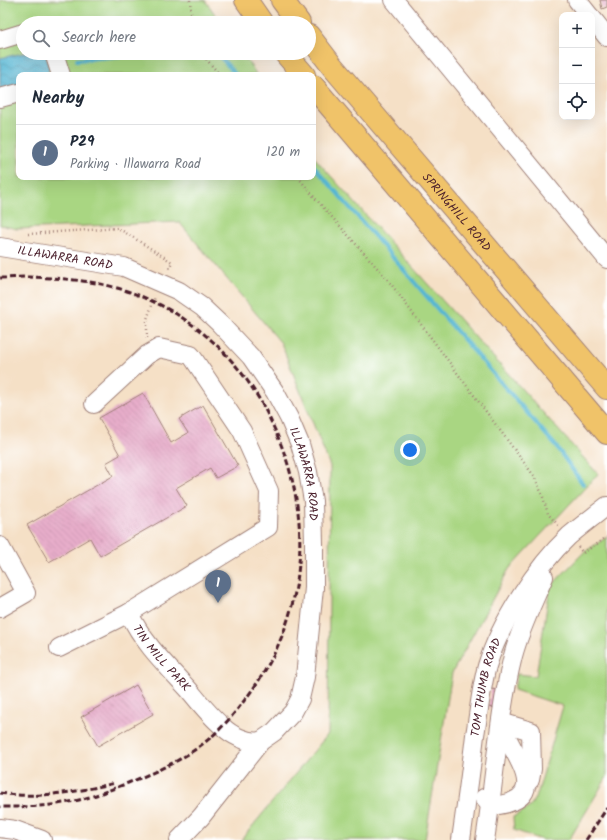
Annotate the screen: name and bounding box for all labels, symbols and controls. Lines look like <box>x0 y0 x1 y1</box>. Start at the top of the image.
map controls <box>559 12 595 120</box>
button: + <box>559 12 595 48</box>
search box <box>16 16 316 60</box>
text: Search here <box>62 26 136 50</box>
icon: search <box>30 27 52 49</box>
button: − <box>559 48 595 84</box>
button: locate <box>559 84 595 120</box>
text: Nearby <box>32 85 84 112</box>
text: P29 <box>70 130 95 154</box>
text: 1 <box>43 142 47 163</box>
text: 120 m <box>266 142 300 163</box>
text: Parking · Illawarra Road <box>70 154 201 175</box>
street label: SPRINGHILL ROAD <box>417 169 496 256</box>
street label: ILLAWARRA ROAD <box>16 241 114 275</box>
street label: ILLAWARRA ROAD <box>284 424 322 521</box>
your location <box>400 440 420 460</box>
pin: 1 <box>205 570 231 603</box>
street label: TIN MILL PARK <box>127 621 195 697</box>
street label: TOM THUMB ROAD <box>466 635 507 738</box>

